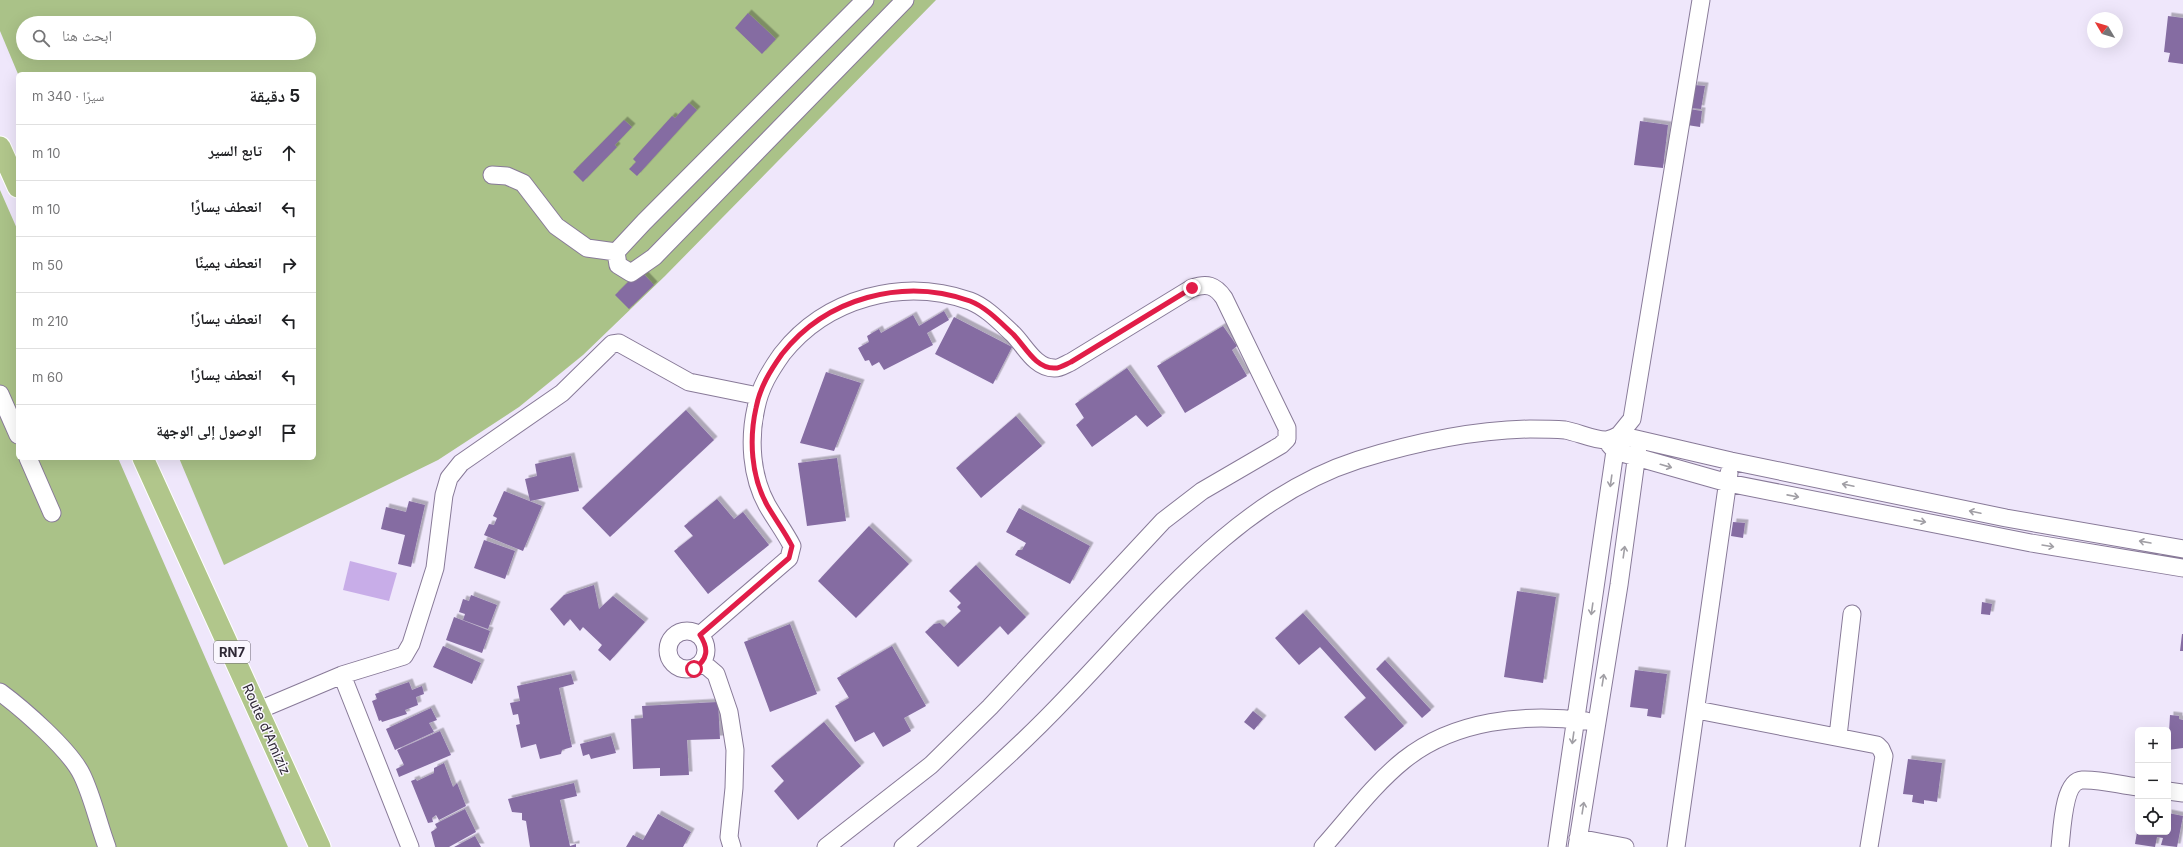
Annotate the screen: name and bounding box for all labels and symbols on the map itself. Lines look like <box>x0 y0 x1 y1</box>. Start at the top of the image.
north arrow <box>2087 12 2123 48</box>
route end <box>1183 279 1201 297</box>
one-way arrow <box>1659 463 1672 470</box>
one-way arrow <box>1607 474 1615 487</box>
one-way arrow <box>1842 481 1855 489</box>
one-way arrow <box>1786 492 1799 500</box>
one-way arrow <box>1969 507 1982 515</box>
one-way arrow <box>1913 517 1926 525</box>
one-way arrow <box>2139 538 2152 546</box>
one-way arrow <box>2041 542 2054 550</box>
one-way arrow <box>1620 546 1628 559</box>
one-way arrow <box>1588 603 1596 616</box>
road number: RN7 <box>214 641 250 663</box>
route start <box>685 660 703 678</box>
one-way arrow <box>1600 674 1608 687</box>
street label: Route d'Amiziz <box>239 681 295 777</box>
one-way arrow <box>1569 731 1577 744</box>
one-way arrow <box>1579 802 1587 815</box>

